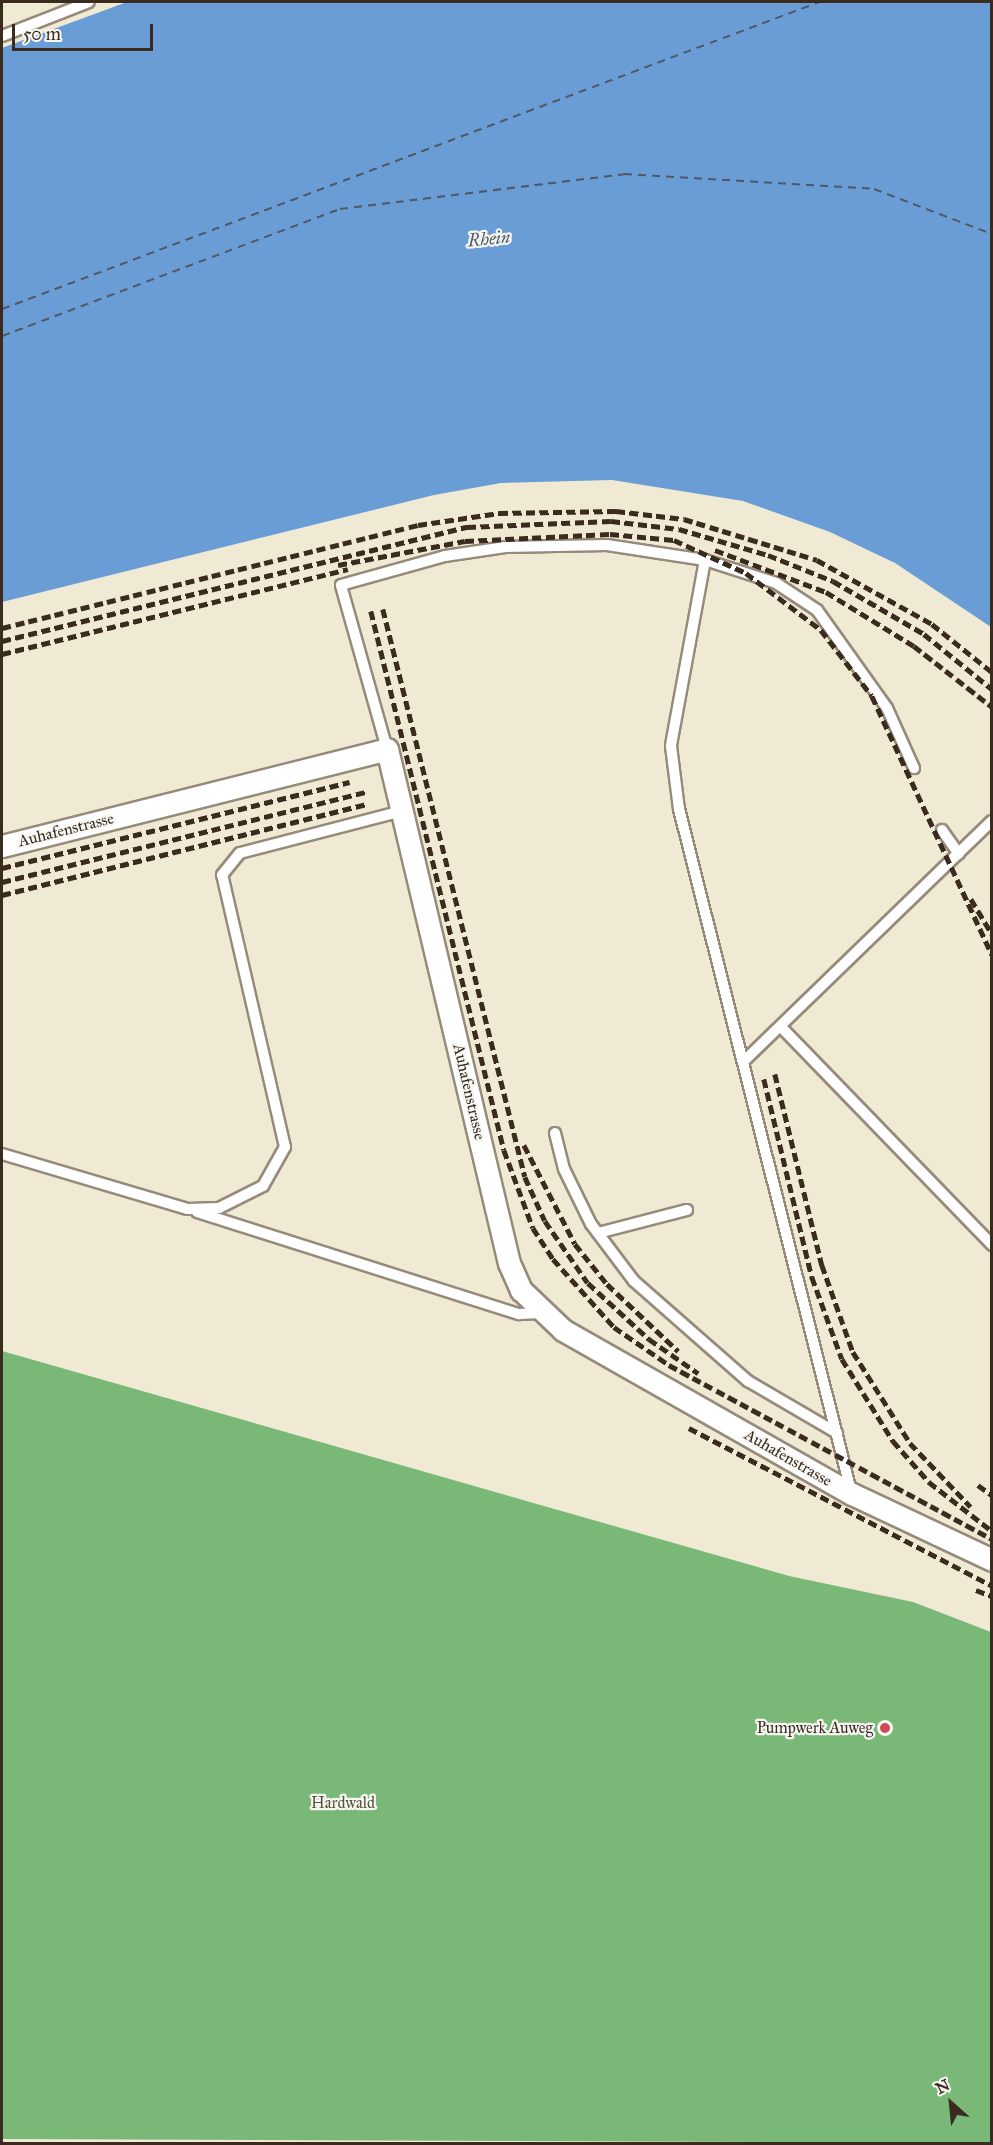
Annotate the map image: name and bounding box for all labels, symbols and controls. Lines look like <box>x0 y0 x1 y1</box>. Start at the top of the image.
scale bar <box>15 12 156 50</box>
text: 50 m <box>23 23 61 45</box>
water label: Rhein <box>467 226 511 252</box>
street label: Auhafenstrasse <box>16 809 116 851</box>
street label: Auhafenstrasse <box>449 1042 489 1142</box>
street label: Auhafenstrasse <box>741 1425 835 1491</box>
place label: Pumpwerk Auweg <box>757 1718 873 1738</box>
marker: Pumpwerk Auweg <box>878 1721 892 1735</box>
park label: Hardwald <box>311 1793 375 1813</box>
north arrow <box>921 2073 981 2133</box>
text: N <box>932 2075 953 2098</box>

